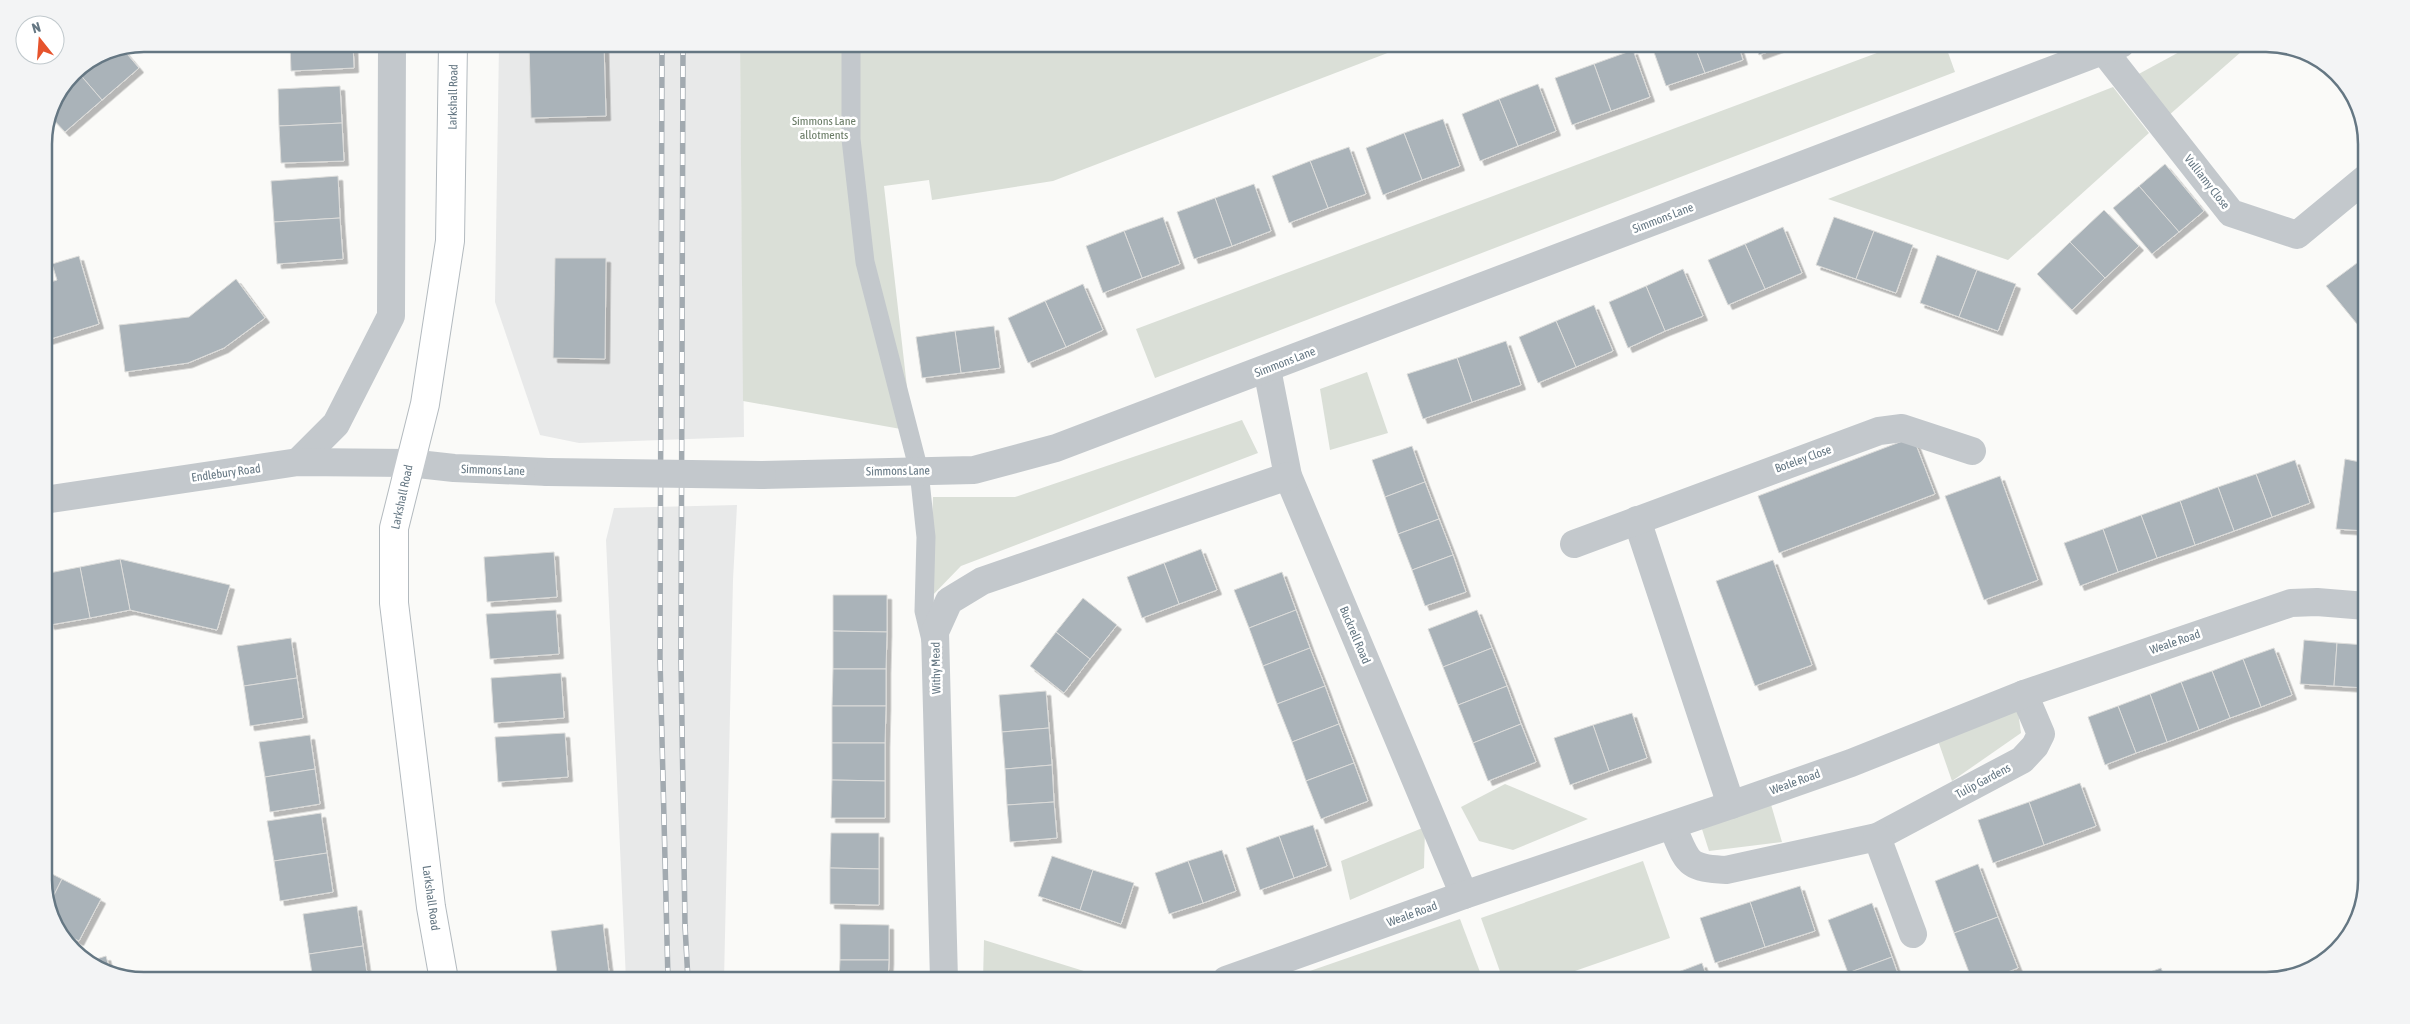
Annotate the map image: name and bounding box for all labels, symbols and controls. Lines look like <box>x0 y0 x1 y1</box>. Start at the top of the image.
north arrow <box>15 15 65 65</box>
text: N <box>30 19 42 36</box>
street label: Larkshall Road <box>445 64 461 130</box>
park label: Simmons Lane allotments <box>792 114 856 142</box>
street label: Vulliamy Close <box>2181 152 2233 212</box>
street label: Simmons Lane <box>1631 200 1695 236</box>
street label: Simmons Lane <box>1253 344 1317 380</box>
street label: Boteley Close <box>1773 442 1833 476</box>
street label: Endlebury Road <box>191 461 261 485</box>
street label: Simmons Lane <box>461 462 525 478</box>
street label: Larkshall Road <box>388 463 416 531</box>
street label: Simmons Lane <box>866 463 930 479</box>
street label: Buckrell Road <box>1337 604 1373 666</box>
street label: Weale Road <box>2148 627 2202 657</box>
street label: Withy Mead <box>929 642 943 694</box>
street label: Tulip Gardens <box>1953 761 2013 801</box>
street label: Weale Road <box>1768 766 1822 798</box>
street label: Larkshall Road <box>420 865 442 931</box>
street label: Weale Road <box>1385 898 1439 930</box>

